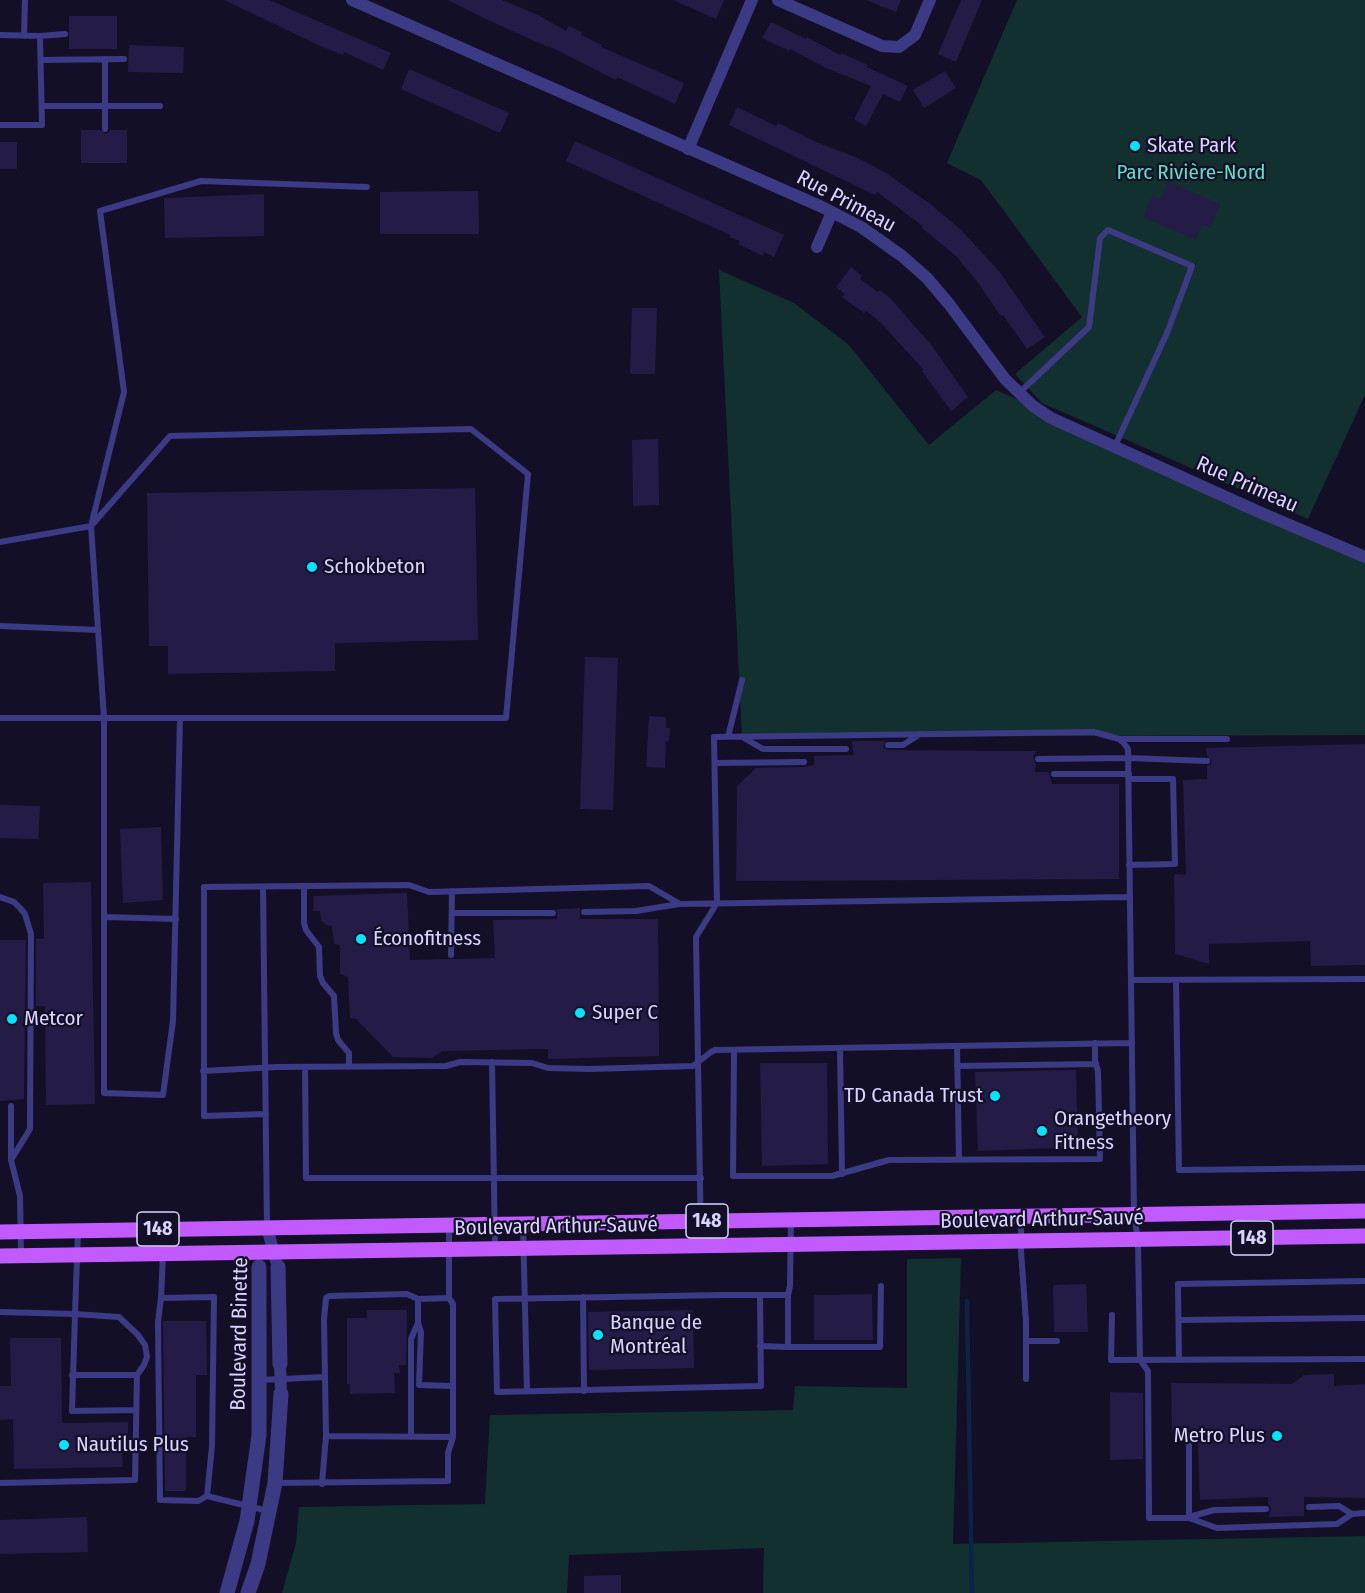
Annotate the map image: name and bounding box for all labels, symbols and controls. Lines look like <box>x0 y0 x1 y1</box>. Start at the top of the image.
place label: Skate Park <box>1147 133 1236 159</box>
marker: Skate Park <box>1128 139 1142 153</box>
park label: Parc Rivière-Nord <box>1116 160 1266 186</box>
street label: Rue Primeau <box>792 165 900 239</box>
street label: Rue Primeau <box>1192 451 1302 519</box>
place label: Schokbeton <box>324 554 426 580</box>
marker: Schokbeton <box>305 560 319 574</box>
place label: Éconofitness <box>373 926 481 952</box>
marker: Éconofitness <box>354 932 368 946</box>
place label: Super C <box>592 1000 658 1026</box>
place label: Metcor <box>24 1006 83 1032</box>
marker: Super C <box>573 1006 587 1020</box>
marker: Metcor <box>5 1012 19 1026</box>
place label: TD Canada Trust <box>844 1083 983 1109</box>
marker: TD Canada Trust <box>988 1089 1002 1103</box>
place label: Orangetheory Fitness <box>1054 1106 1171 1156</box>
marker: Orangetheory Fitness <box>1035 1124 1049 1138</box>
road number: 148 <box>686 1204 728 1238</box>
street label: Boulevard Arthur-Sauvé <box>940 1206 1144 1234</box>
road number: 148 <box>137 1212 179 1246</box>
street label: Boulevard Arthur-Sauvé <box>454 1213 658 1241</box>
road number: 148 <box>1231 1221 1273 1255</box>
street label: Boulevard Binette <box>226 1257 254 1411</box>
place label: Banque de Montréal <box>610 1310 702 1360</box>
marker: Banque de Montréal <box>591 1328 605 1342</box>
place label: Metro Plus <box>1174 1423 1265 1449</box>
marker: Metro Plus <box>1270 1429 1284 1443</box>
place label: Nautilus Plus <box>76 1432 189 1458</box>
marker: Nautilus Plus <box>57 1438 71 1452</box>

